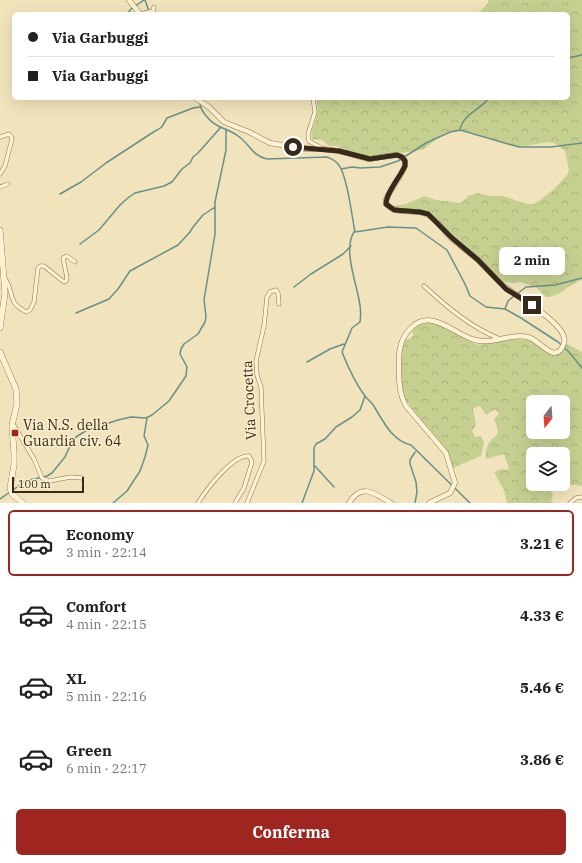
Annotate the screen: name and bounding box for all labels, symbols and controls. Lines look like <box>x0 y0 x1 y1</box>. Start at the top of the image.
text: Via Garbuggi <box>52 28 148 47</box>
text: Via Garbuggi <box>52 66 148 85</box>
route start <box>284 138 302 156</box>
callout: 2 min <box>499 247 565 275</box>
text: 2 min <box>514 252 550 269</box>
route end <box>523 296 541 314</box>
street label: Via Crocetta <box>238 360 260 440</box>
north arrow <box>526 395 570 439</box>
map controls <box>526 395 570 491</box>
place label: Via N.S. della Guardia civ. 64 <box>23 416 122 450</box>
marker: Via N.S. della Guardia civ. 64 <box>10 428 20 438</box>
button: layers <box>526 447 570 491</box>
scale bar <box>12 475 84 494</box>
text: 100 m <box>18 477 51 491</box>
icon: car <box>18 525 54 561</box>
text: Economy <box>66 525 134 544</box>
text: 3.21 € <box>520 534 564 553</box>
text: 3 min · 22:14 <box>66 544 147 561</box>
icon: car <box>18 597 54 633</box>
text: Comfort <box>66 597 126 616</box>
text: 4.33 € <box>520 606 564 625</box>
text: 4 min · 22:15 <box>66 616 147 633</box>
icon: car <box>18 669 54 705</box>
text: XL <box>66 669 86 688</box>
text: 5.46 € <box>520 678 564 697</box>
text: 5 min · 22:16 <box>66 688 147 705</box>
icon: car <box>18 741 54 777</box>
text: Green <box>66 741 112 760</box>
text: 3.86 € <box>520 750 564 769</box>
text: 6 min · 22:17 <box>66 760 147 777</box>
button: Conferma <box>16 809 566 855</box>

